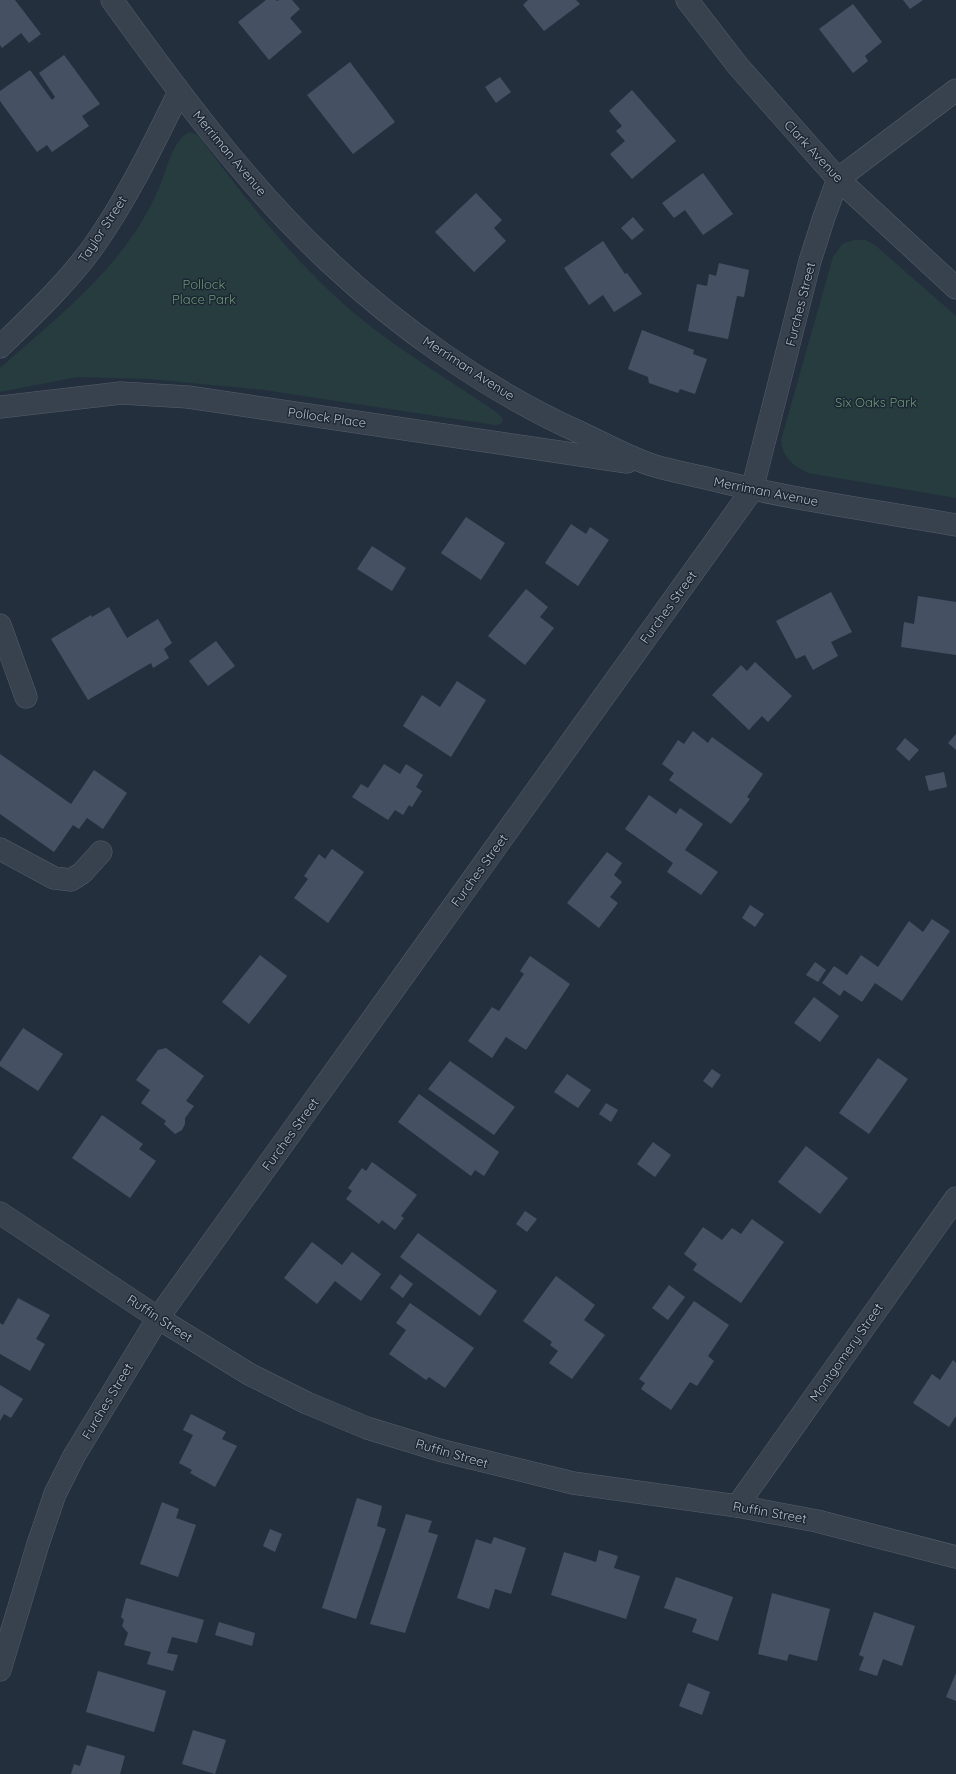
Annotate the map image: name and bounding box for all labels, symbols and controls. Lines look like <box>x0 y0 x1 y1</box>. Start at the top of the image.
street label: Merriman Avenue <box>190 107 270 199</box>
street label: Clark Avenue <box>781 117 847 185</box>
street label: Taylor Street <box>74 193 130 265</box>
street label: Furches Street <box>782 260 818 348</box>
park label: Pollock Place Park <box>172 276 236 307</box>
street label: Merriman Avenue <box>420 332 518 404</box>
park label: Six Oaks Park <box>835 394 917 410</box>
street label: Pollock Place <box>287 404 367 430</box>
street label: Merriman Avenue <box>712 473 820 509</box>
street label: Furches Street <box>636 568 700 646</box>
street label: Furches Street <box>447 831 511 909</box>
street label: Furches Street <box>258 1095 322 1173</box>
street label: Ruffin Street <box>124 1291 196 1345</box>
street label: Montgomery Street <box>806 1300 886 1404</box>
street label: Furches Street <box>78 1360 136 1442</box>
street label: Ruffin Street <box>414 1435 490 1471</box>
street label: Ruffin Street <box>732 1498 808 1526</box>

